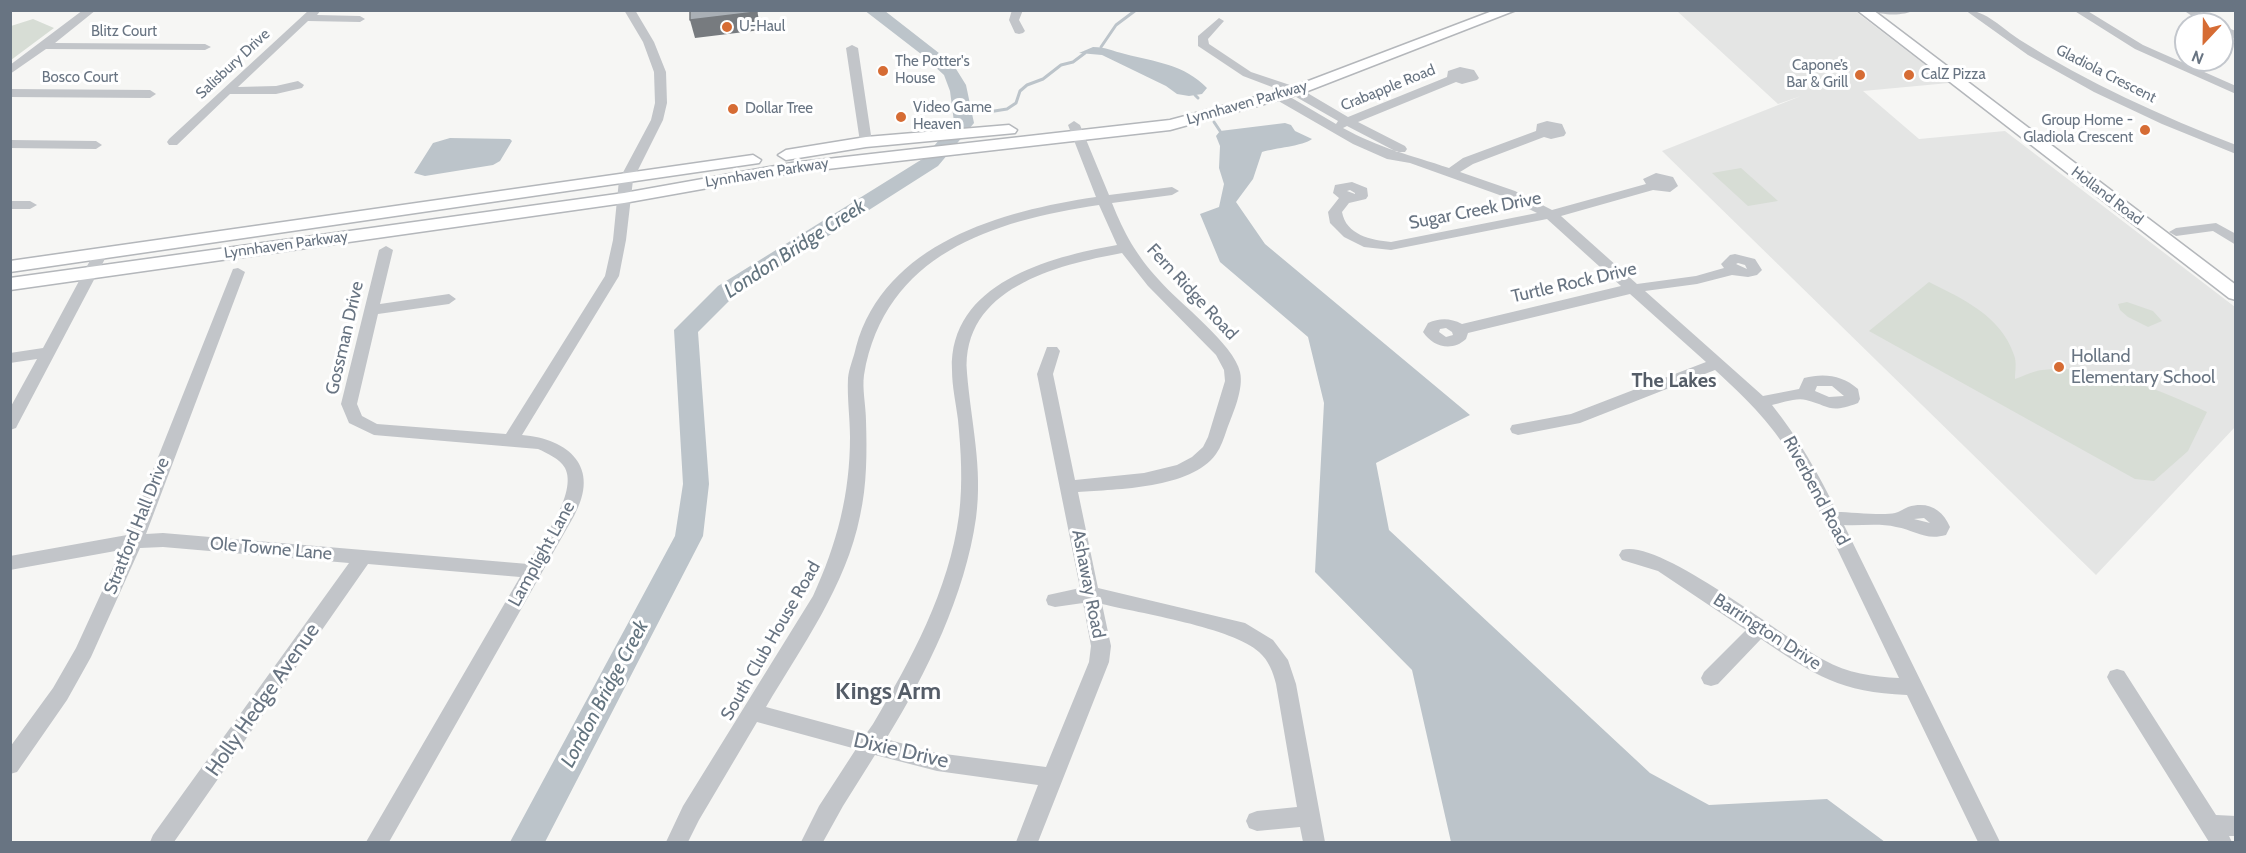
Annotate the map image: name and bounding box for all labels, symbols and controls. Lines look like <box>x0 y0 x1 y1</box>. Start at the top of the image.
north arrow <box>2174 12 2234 72</box>
place label: U-Haul <box>739 18 785 36</box>
marker: U-Haul <box>720 20 734 34</box>
street label: Blitz Court <box>91 23 157 41</box>
street label: Salisbury Drive <box>192 25 274 103</box>
street label: Gladiola Crescent <box>2053 41 2159 107</box>
text: N <box>2189 46 2207 68</box>
place label: The Potter's House <box>895 53 970 88</box>
place label: Capone’s Bar & Grill <box>1786 57 1848 92</box>
street label: Crabapple Road <box>1338 61 1438 115</box>
marker: The Potter's House <box>876 64 890 78</box>
place label: CalZ Pizza <box>1921 66 1986 84</box>
marker: Capone’s Bar & Grill <box>1853 68 1867 82</box>
marker: CalZ Pizza <box>1902 68 1916 82</box>
street label: Bosco Court <box>42 69 118 87</box>
street label: Lynnhaven Parkway <box>1185 77 1309 129</box>
place label: Video Game Heaven <box>913 99 992 134</box>
place label: Dollar Tree <box>745 100 813 118</box>
marker: Dollar Tree <box>726 102 740 116</box>
marker: Video Game Heaven <box>894 110 908 124</box>
place label: Group Home - Gladiola Crescent <box>2023 112 2133 147</box>
marker: Group Home - Gladiola Crescent <box>2138 123 2152 137</box>
street label: Lynnhaven Parkway <box>704 154 830 192</box>
street label: Holland Road <box>2067 163 2147 229</box>
street label: Sugar Creek Drive <box>1407 188 1543 234</box>
water label: London Bridge Creek <box>720 194 870 304</box>
street label: Lynnhaven Parkway <box>223 227 349 263</box>
street label: Fern Ridge Road <box>1142 239 1242 345</box>
street label: Turtle Rock Drive <box>1509 258 1639 308</box>
street label: Gossman Drive <box>321 279 369 397</box>
place label: Holland Elementary School <box>2071 346 2215 388</box>
marker: Holland Elementary School <box>2052 360 2066 374</box>
district label: The Lakes <box>1632 369 1716 393</box>
street label: Riverbend Road <box>1778 433 1854 549</box>
street label: Stratford Hall Drive <box>100 454 174 598</box>
street label: Lamplight Lane <box>504 498 580 610</box>
street label: Ashaway Road <box>1067 528 1109 640</box>
street label: Ole Towne Lane <box>209 533 333 565</box>
street label: South Club House Road <box>717 558 825 724</box>
street label: Barrington Drive <box>1709 589 1825 675</box>
water label: London Bridge Creek <box>556 616 654 772</box>
street label: Holly Hedge Avenue <box>201 619 325 781</box>
district label: Kings Arm <box>835 678 941 706</box>
street label: Dixie Drive <box>851 728 951 774</box>

